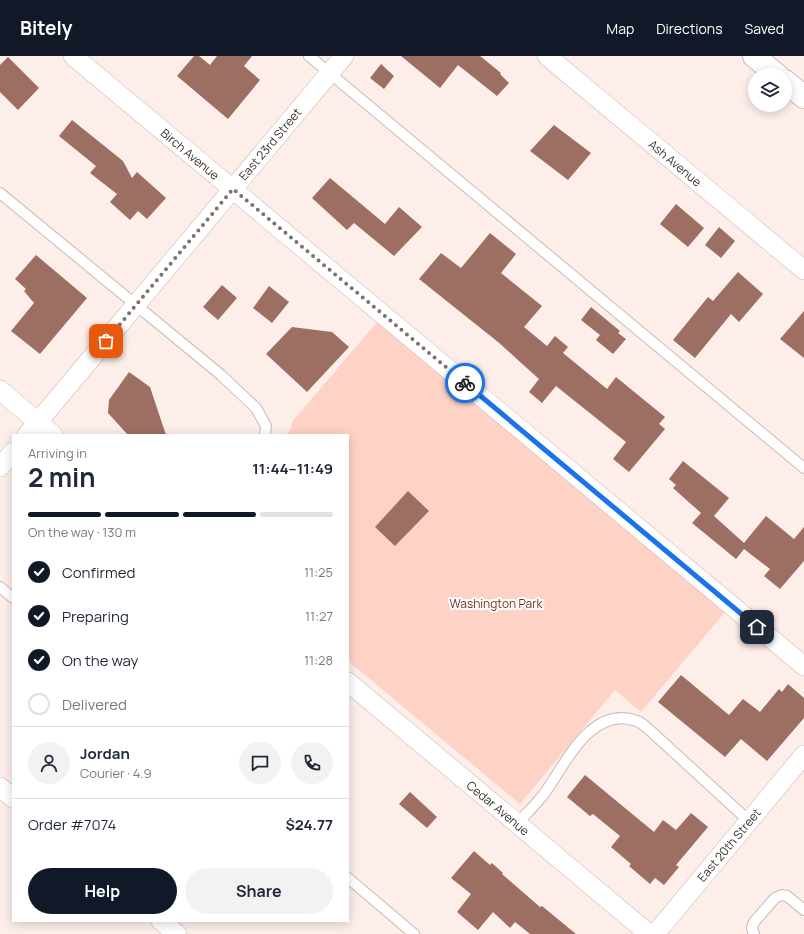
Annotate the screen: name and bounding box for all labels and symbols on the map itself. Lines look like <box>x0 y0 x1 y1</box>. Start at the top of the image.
street label: East 23rd Street <box>235 104 305 184</box>
street label: Birch Avenue <box>157 124 223 184</box>
street label: Ash Avenue <box>645 136 705 190</box>
pin <box>89 324 123 358</box>
courier <box>445 363 485 403</box>
park label: Washington Park <box>450 595 544 612</box>
pin <box>740 610 774 644</box>
street label: Cedar Avenue <box>463 777 533 839</box>
street label: East 20th Street <box>693 805 765 885</box>

